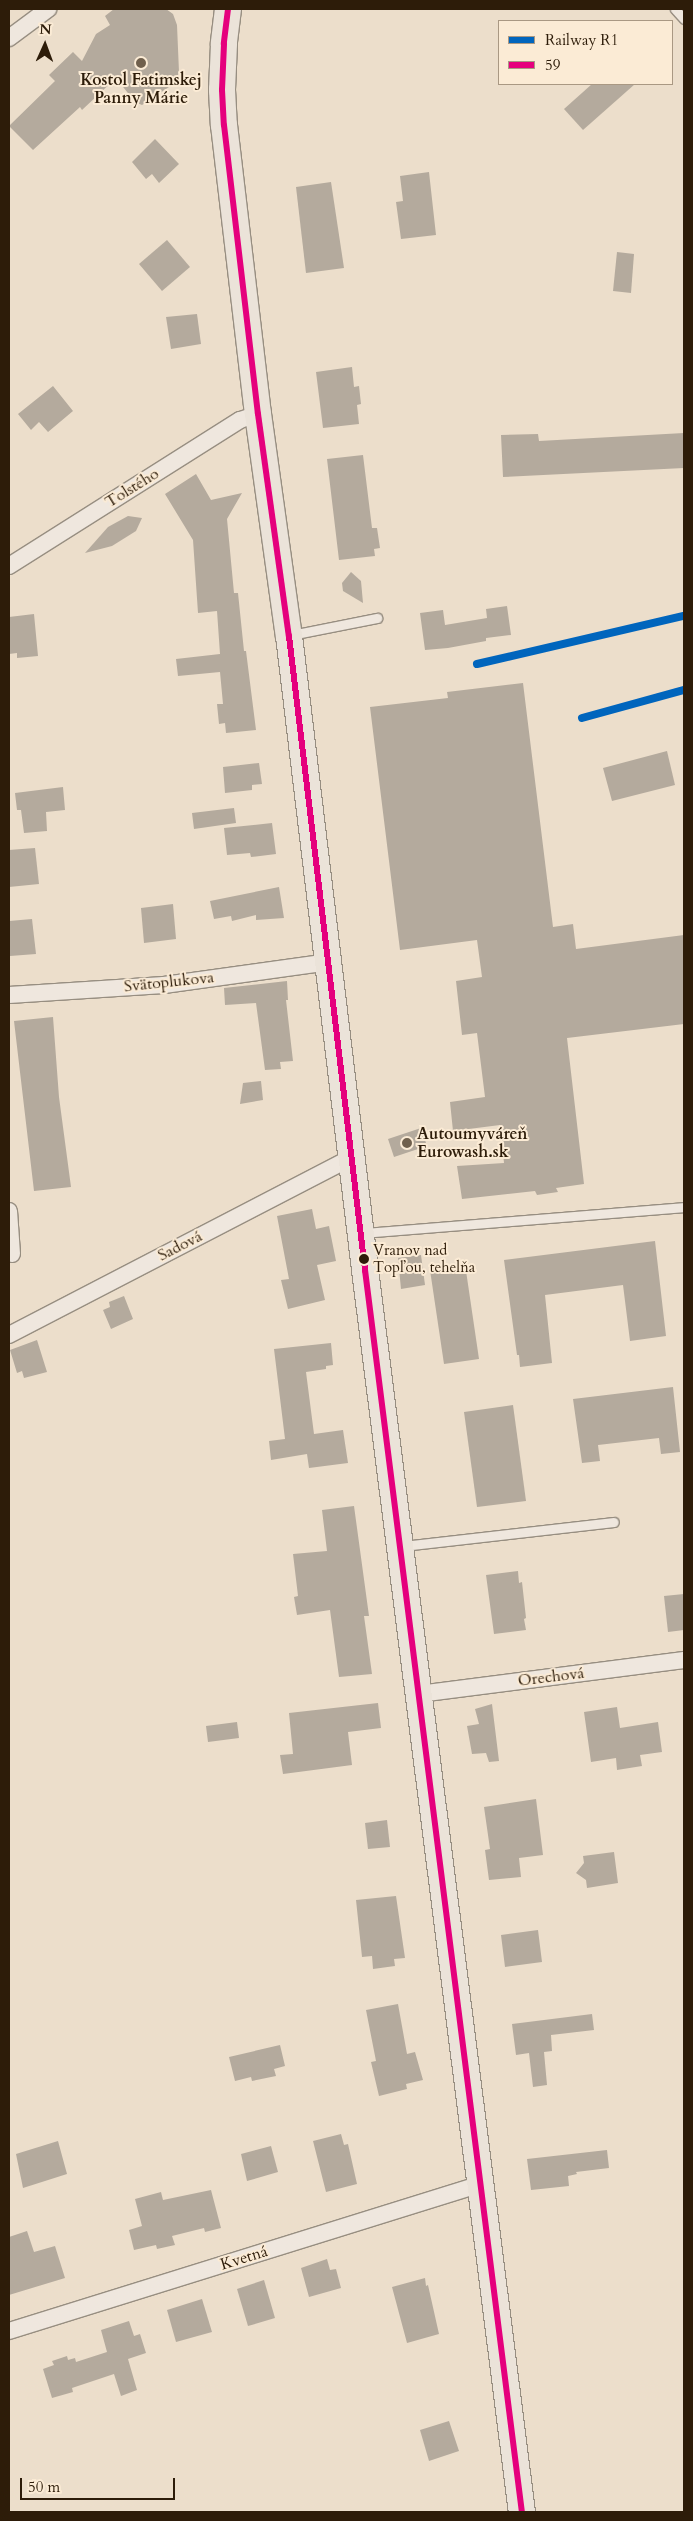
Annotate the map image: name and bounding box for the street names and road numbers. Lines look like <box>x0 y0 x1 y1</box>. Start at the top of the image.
street label: Tolstého <box>102 464 162 512</box>
street label: Svätoplukova <box>123 968 215 996</box>
street label: Sadová <box>155 1227 205 1265</box>
street label: Orechová <box>517 1663 585 1691</box>
street label: Kvetná <box>218 2242 270 2274</box>

